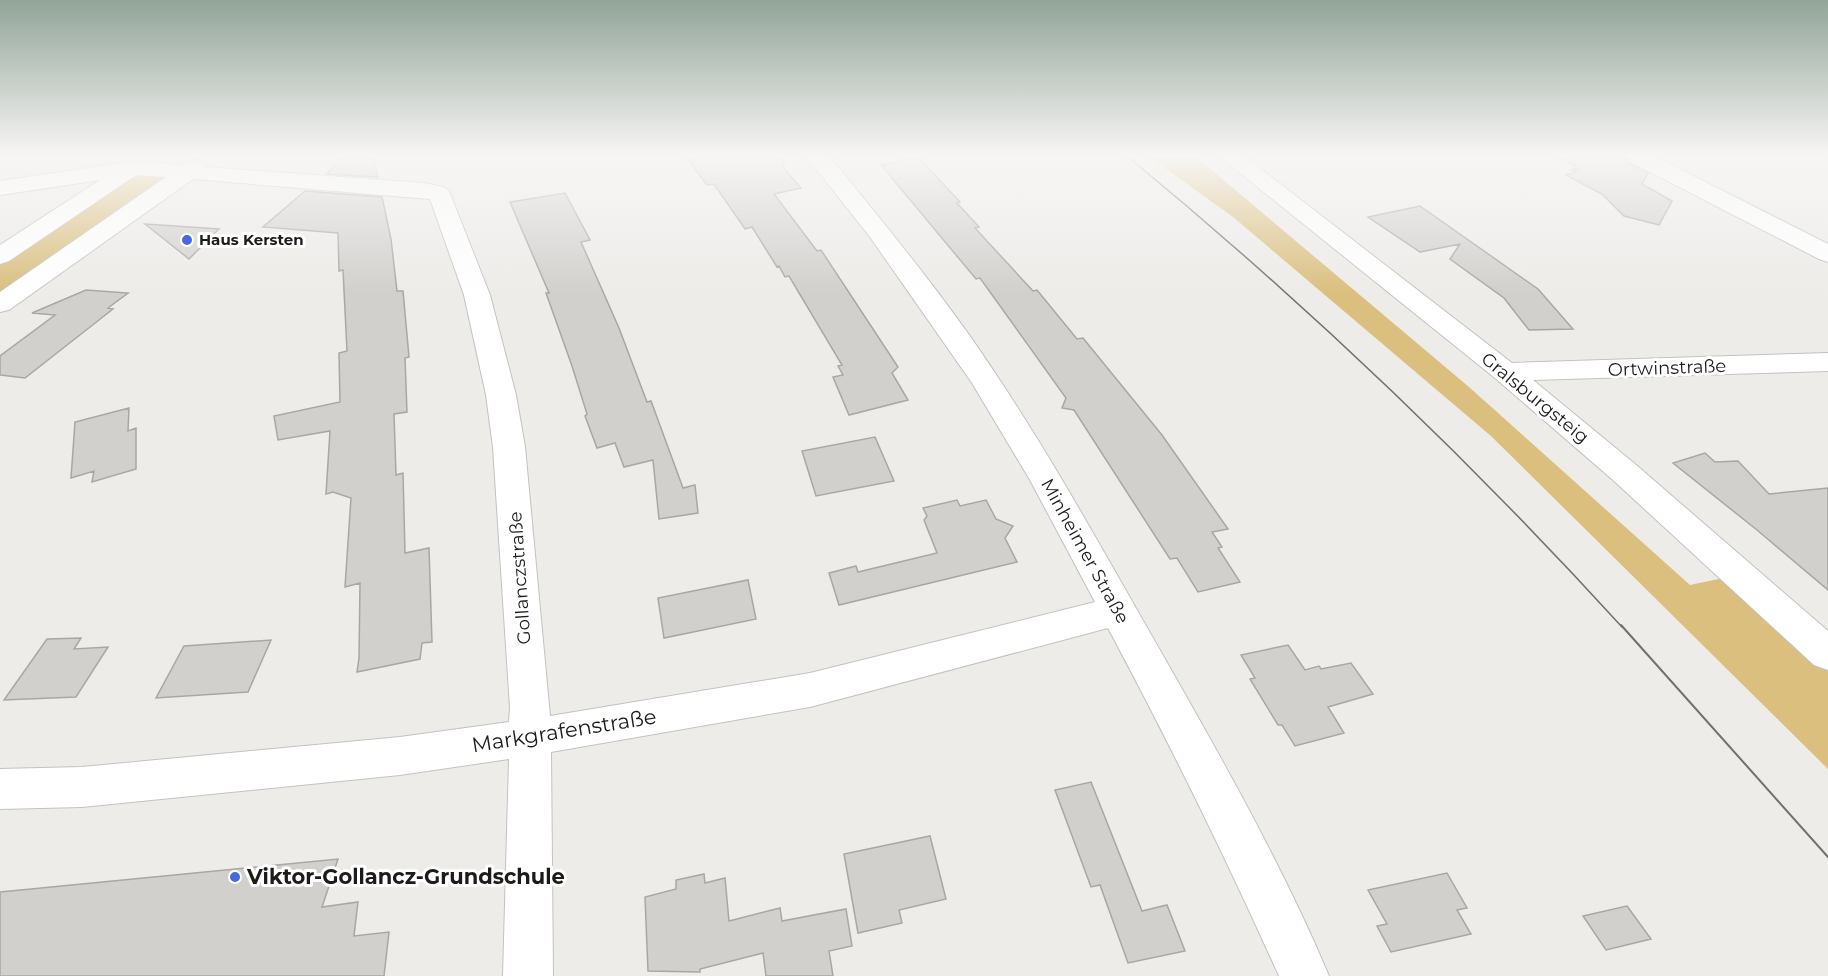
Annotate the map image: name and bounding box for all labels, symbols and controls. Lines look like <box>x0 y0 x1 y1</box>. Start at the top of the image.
place label: Haus Kersten <box>199 230 304 249</box>
marker: Haus Kersten <box>180 233 194 247</box>
street label: Gralsburgsteig <box>1477 348 1593 448</box>
street label: Ortwinstraße <box>1607 355 1727 381</box>
street label: Minheimer Straße <box>1036 475 1134 627</box>
street label: Gollanczstraße <box>504 511 536 645</box>
street label: Markgrafenstraße <box>470 704 658 757</box>
place label: Viktor-Gollancz-Grundschule <box>246 864 565 889</box>
marker: Viktor-Gollancz-Grundschule <box>228 870 242 884</box>

